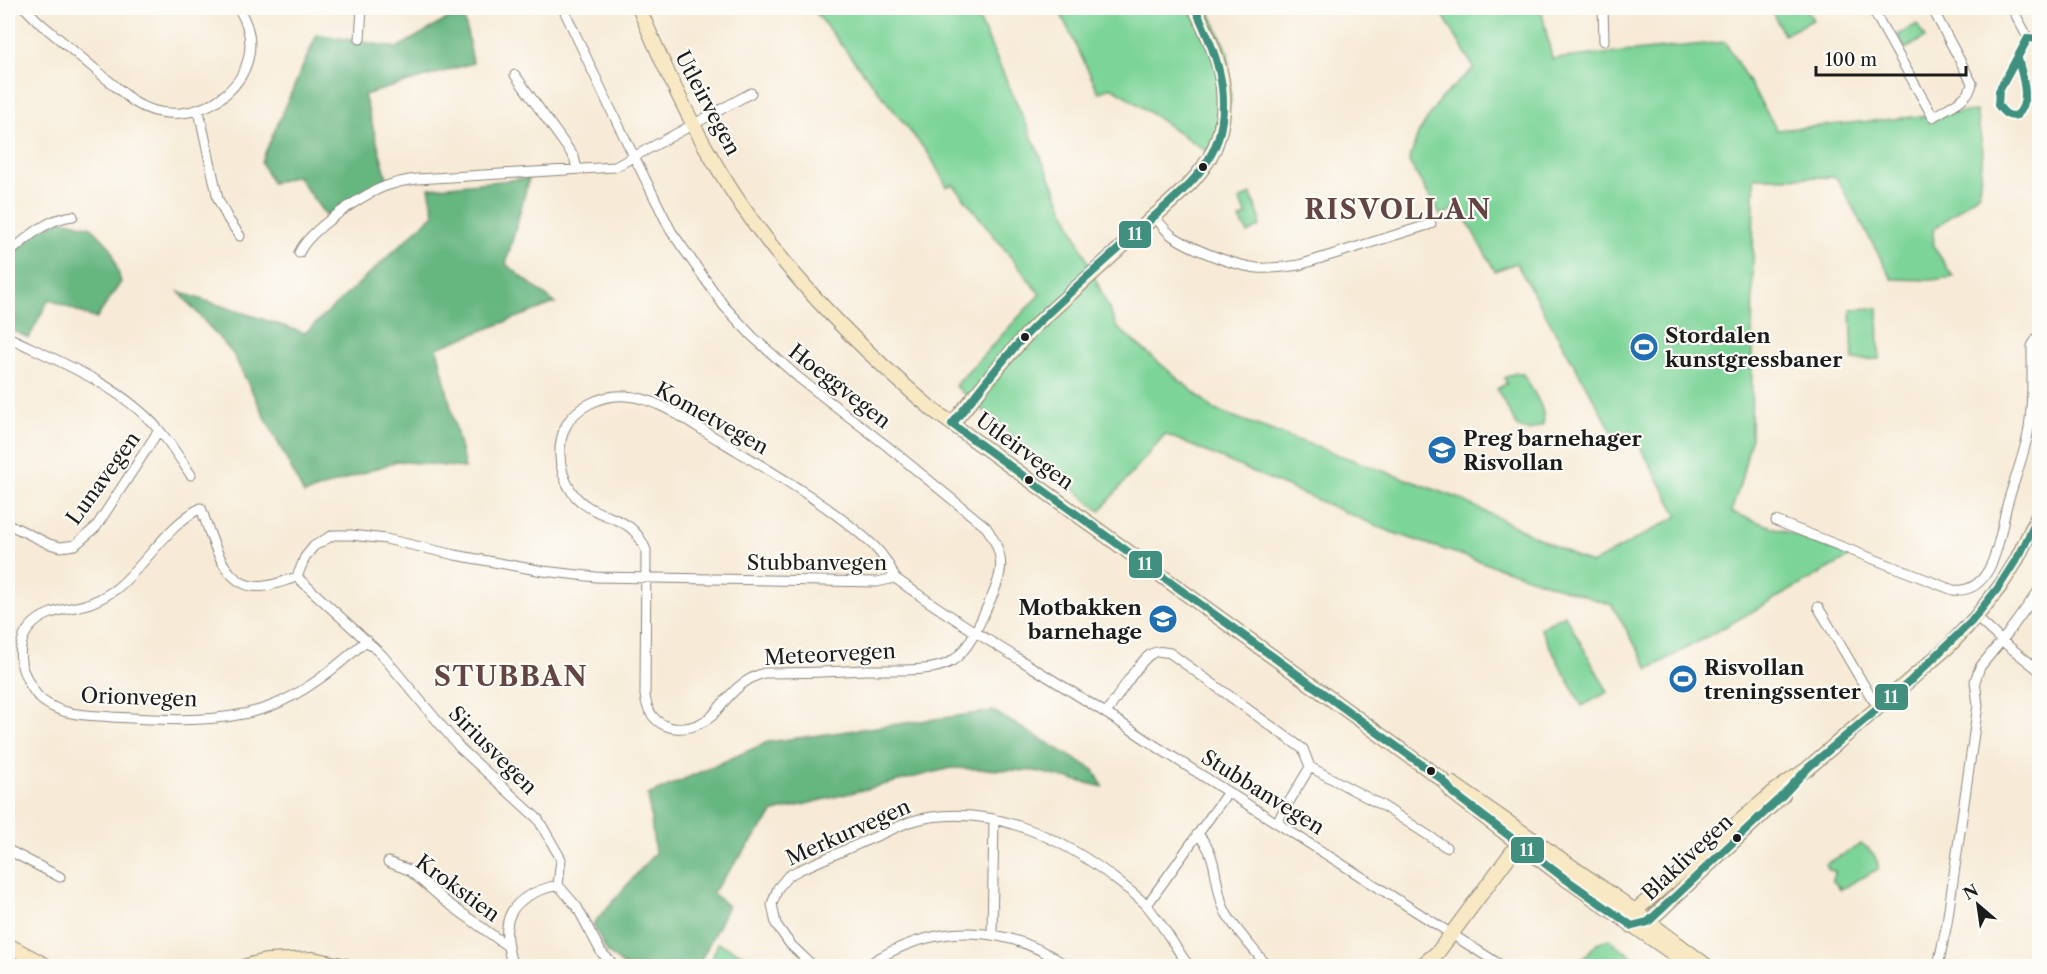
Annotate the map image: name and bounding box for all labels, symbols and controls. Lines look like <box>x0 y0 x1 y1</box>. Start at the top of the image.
scale bar <box>1816 39 1966 77</box>
street label: Utleirvegen <box>670 46 746 160</box>
text: 100 m <box>1825 49 1877 71</box>
unlabelled marker <box>1197 161 1209 173</box>
district label: RISVOLLAN <box>1304 193 1492 226</box>
line badge: 11 <box>1118 220 1152 249</box>
text: 11 <box>1128 224 1143 244</box>
place label: Stordalen kunstgressbaner <box>1665 323 1843 372</box>
unlabelled marker <box>1019 331 1031 343</box>
sports icon: Stordalen kunstgressbaner <box>1628 331 1660 363</box>
street label: Hoeggvegen <box>784 338 896 434</box>
street label: Kometvegen <box>651 377 773 459</box>
street label: Utleirvegen <box>971 407 1079 495</box>
place label: Preg barnehager Risvollan <box>1463 426 1643 475</box>
street label: Lunavegen <box>61 427 145 529</box>
school or university icon: Preg barnehager Risvollan <box>1426 434 1458 466</box>
unlabelled marker <box>1023 474 1035 486</box>
street label: Stubbanvegen <box>747 550 887 575</box>
line badge: 11 <box>1128 550 1163 579</box>
text: 11 <box>1138 554 1153 574</box>
place label: Motbakken barnehage <box>1019 595 1143 644</box>
school or university icon: Motbakken barnehage <box>1147 603 1179 635</box>
street label: Meteorvegen <box>764 638 896 670</box>
place label: Risvollan treningssenter <box>1704 655 1862 704</box>
district label: STUBBAN <box>434 660 588 693</box>
sports icon: Risvollan treningssenter <box>1667 663 1699 695</box>
street label: Orionvegen <box>80 682 198 712</box>
line badge: 11 <box>1874 683 1909 711</box>
text: 11 <box>1884 687 1899 707</box>
street label: Siriusvegen <box>444 701 542 799</box>
street label: Stubbanvegen <box>1197 744 1329 840</box>
unlabelled marker <box>1425 765 1437 777</box>
street label: Merkurvegen <box>782 793 914 871</box>
street label: Blaklivegen <box>1636 809 1738 905</box>
unlabelled marker <box>1731 832 1743 844</box>
line badge: 11 <box>1510 836 1545 864</box>
text: 11 <box>1520 840 1535 860</box>
street label: Krokstien <box>411 849 505 927</box>
north arrow <box>1948 875 2008 935</box>
text: N <box>1960 880 1982 904</box>

